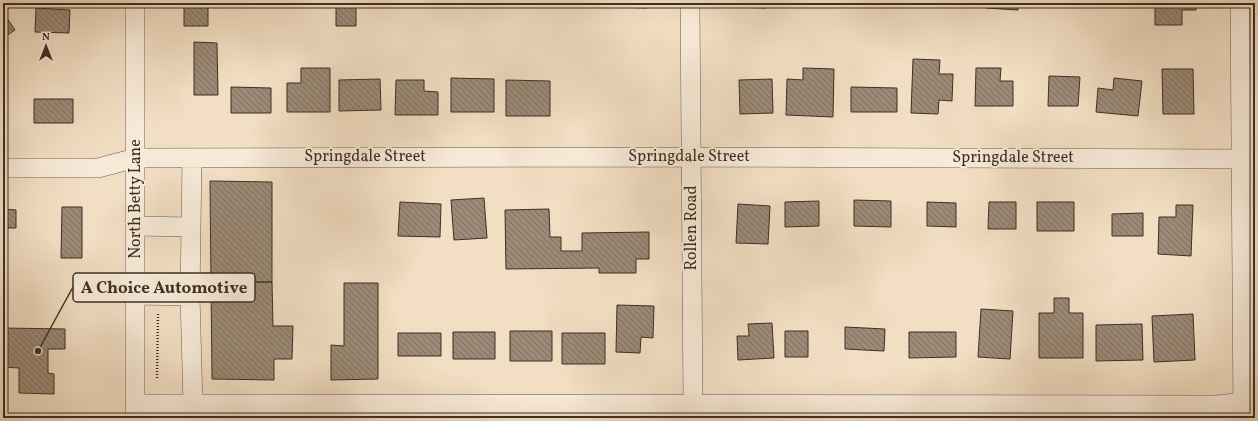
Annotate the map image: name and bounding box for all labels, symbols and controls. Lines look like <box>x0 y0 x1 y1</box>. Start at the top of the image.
north arrow <box>26 26 66 66</box>
text: N <box>42 30 50 45</box>
street label: North Betty Lane <box>125 139 147 259</box>
street label: Springdale Street <box>304 146 426 168</box>
street label: Springdale Street <box>628 146 750 168</box>
street label: Springdale Street <box>952 147 1074 169</box>
street label: Rollen Road <box>681 185 703 271</box>
callout: A Choice Automotive <box>73 273 255 302</box>
text: A Choice Automotive <box>81 277 248 300</box>

